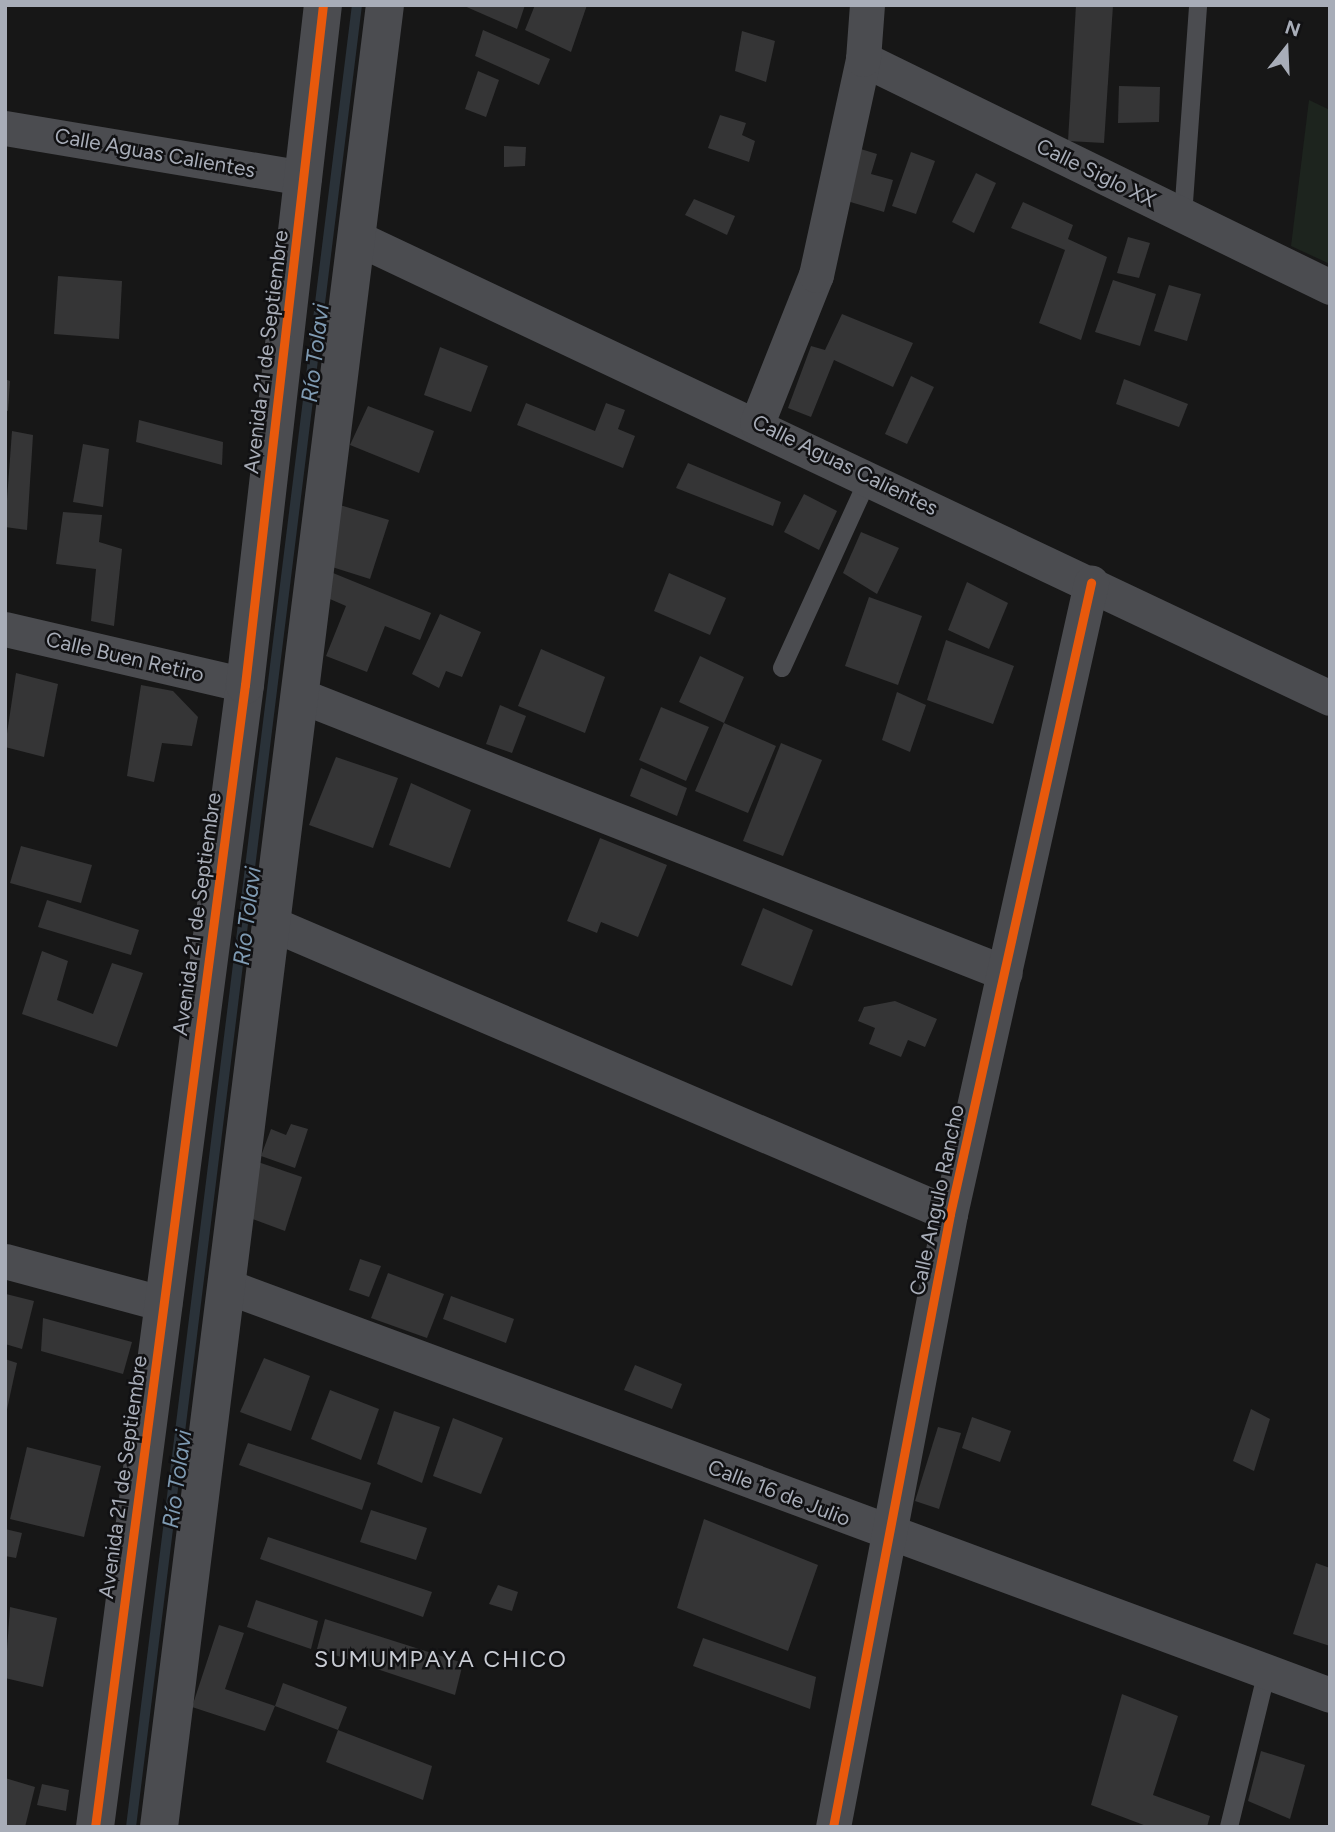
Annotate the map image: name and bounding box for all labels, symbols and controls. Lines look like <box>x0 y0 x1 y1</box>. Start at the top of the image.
north arrow <box>1251 14 1321 84</box>
text: N <box>1282 15 1303 42</box>
street label: Calle Aguas Calientes <box>53 123 257 183</box>
street label: Calle Siglo XX <box>1032 133 1160 213</box>
street label: Avenida 21 de Septiembre <box>239 229 293 475</box>
water label: Río Tolavi <box>295 302 335 404</box>
street label: Calle Aguas Calientes <box>748 409 942 521</box>
street label: Calle Buen Retiro <box>44 627 206 687</box>
street label: Avenida 21 de Septiembre <box>167 791 227 1037</box>
water label: Río Tolavi <box>227 865 267 967</box>
street label: Calle Angulo Rancho <box>904 1102 970 1298</box>
street label: Avenida 21 de Septiembre <box>93 1354 153 1600</box>
water label: Río Tolavi <box>156 1428 198 1530</box>
street label: Calle 16 de Julio <box>704 1454 854 1532</box>
district label: SUMUMPAYA CHICO <box>316 1645 566 1673</box>

